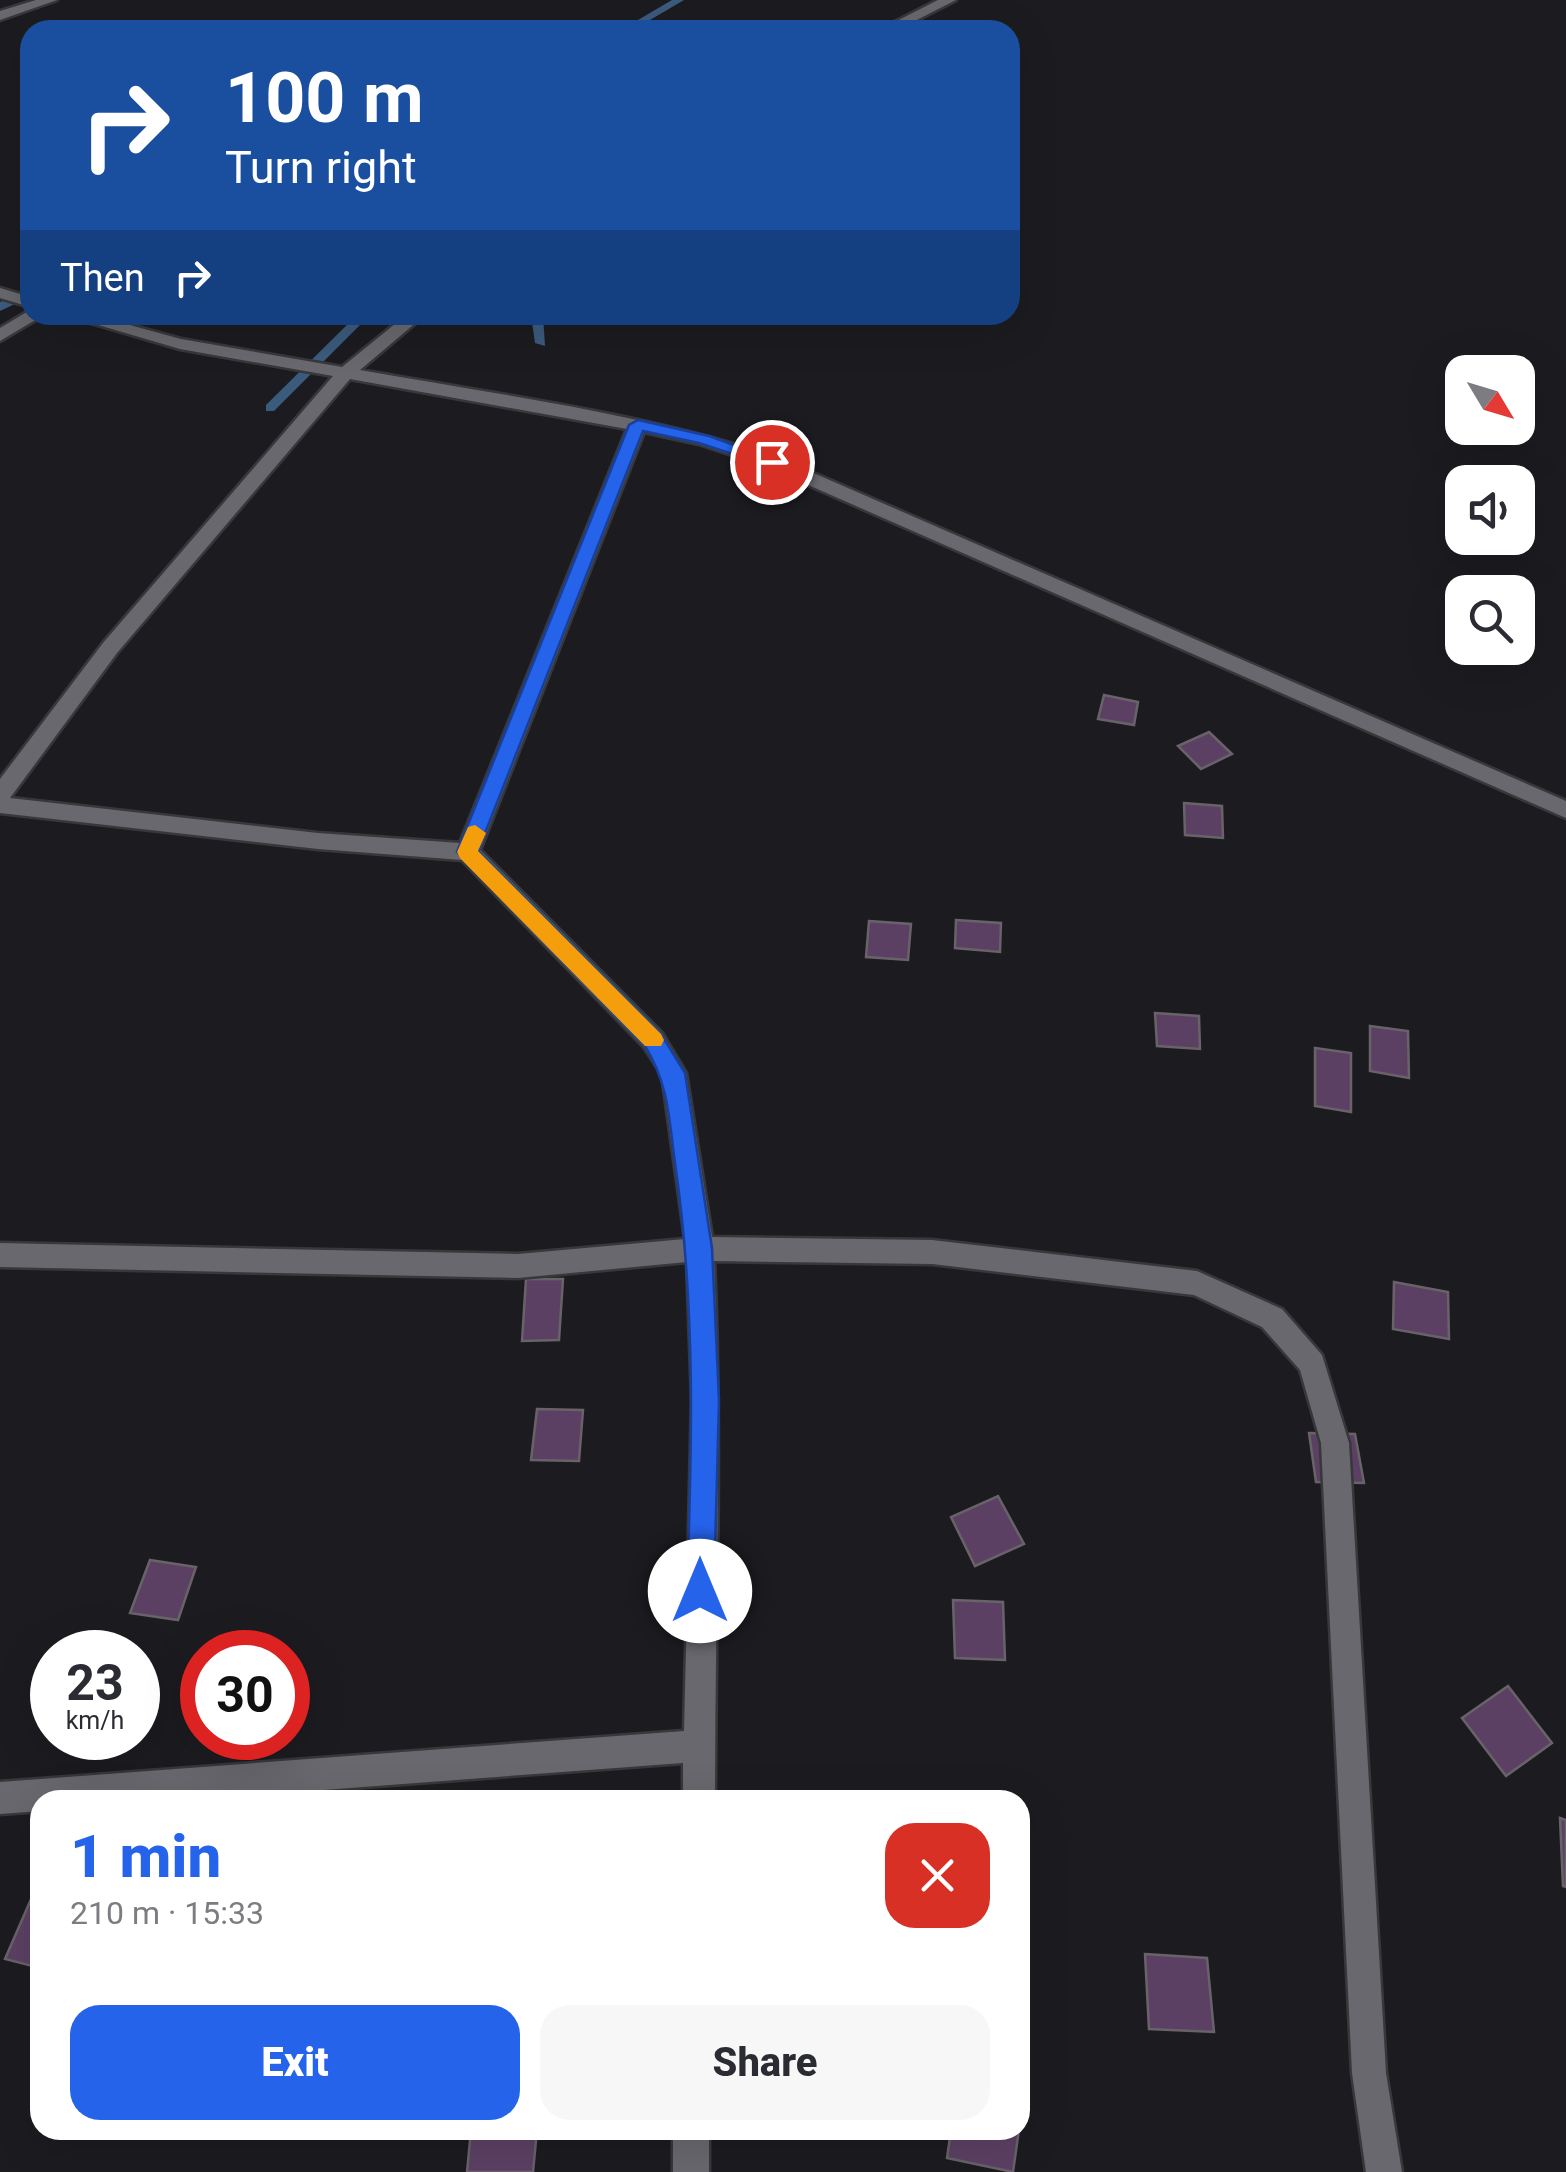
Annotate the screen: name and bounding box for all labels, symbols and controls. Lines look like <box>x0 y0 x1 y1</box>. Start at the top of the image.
text: 100 m <box>225 57 424 139</box>
icon: right <box>60 60 190 190</box>
text: Turn right <box>225 141 417 194</box>
icon: right <box>165 250 220 305</box>
text: Then <box>60 256 145 300</box>
north arrow <box>1445 355 1535 445</box>
map controls <box>1445 355 1535 665</box>
pin <box>730 420 815 505</box>
icon: arrive <box>745 435 800 490</box>
button: sound <box>1445 465 1535 555</box>
button: search <box>1445 575 1535 665</box>
position arrow <box>648 1539 752 1643</box>
speed limit sign: 30 <box>180 1630 310 1760</box>
text: 23 <box>66 1654 124 1712</box>
text: km/h <box>66 1706 124 1735</box>
text: 1 min <box>70 1821 221 1892</box>
button: close <box>885 1823 990 1928</box>
text: 210 m · 15:33 <box>70 1894 264 1932</box>
button: Exit <box>70 2005 520 2120</box>
button: Share <box>540 2005 990 2120</box>

